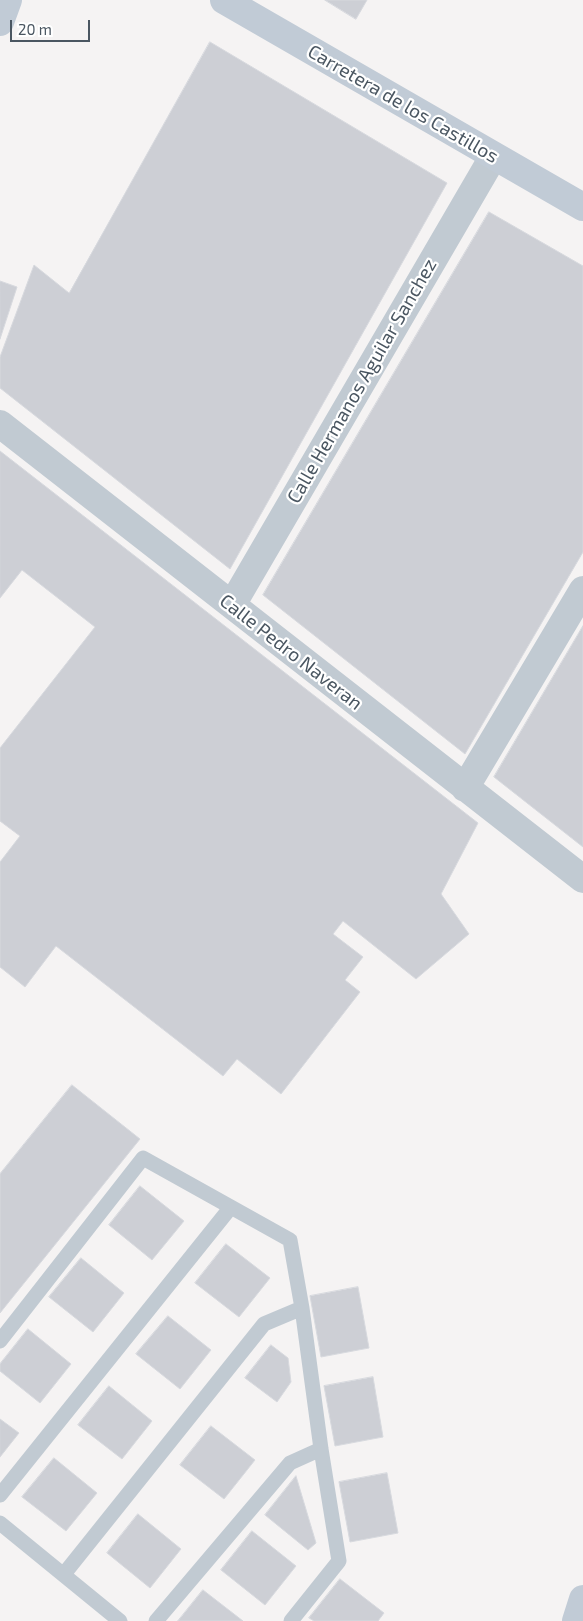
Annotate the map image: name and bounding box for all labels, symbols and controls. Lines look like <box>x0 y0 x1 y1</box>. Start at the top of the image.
scale bar <box>12 10 92 42</box>
text: 20 m <box>18 20 52 38</box>
street label: Carretera de los Castillos <box>304 40 502 168</box>
street label: Calle Hermanos Aguilar Sanchez <box>282 255 442 507</box>
street label: Calle Pedro Naveran <box>215 589 367 715</box>

